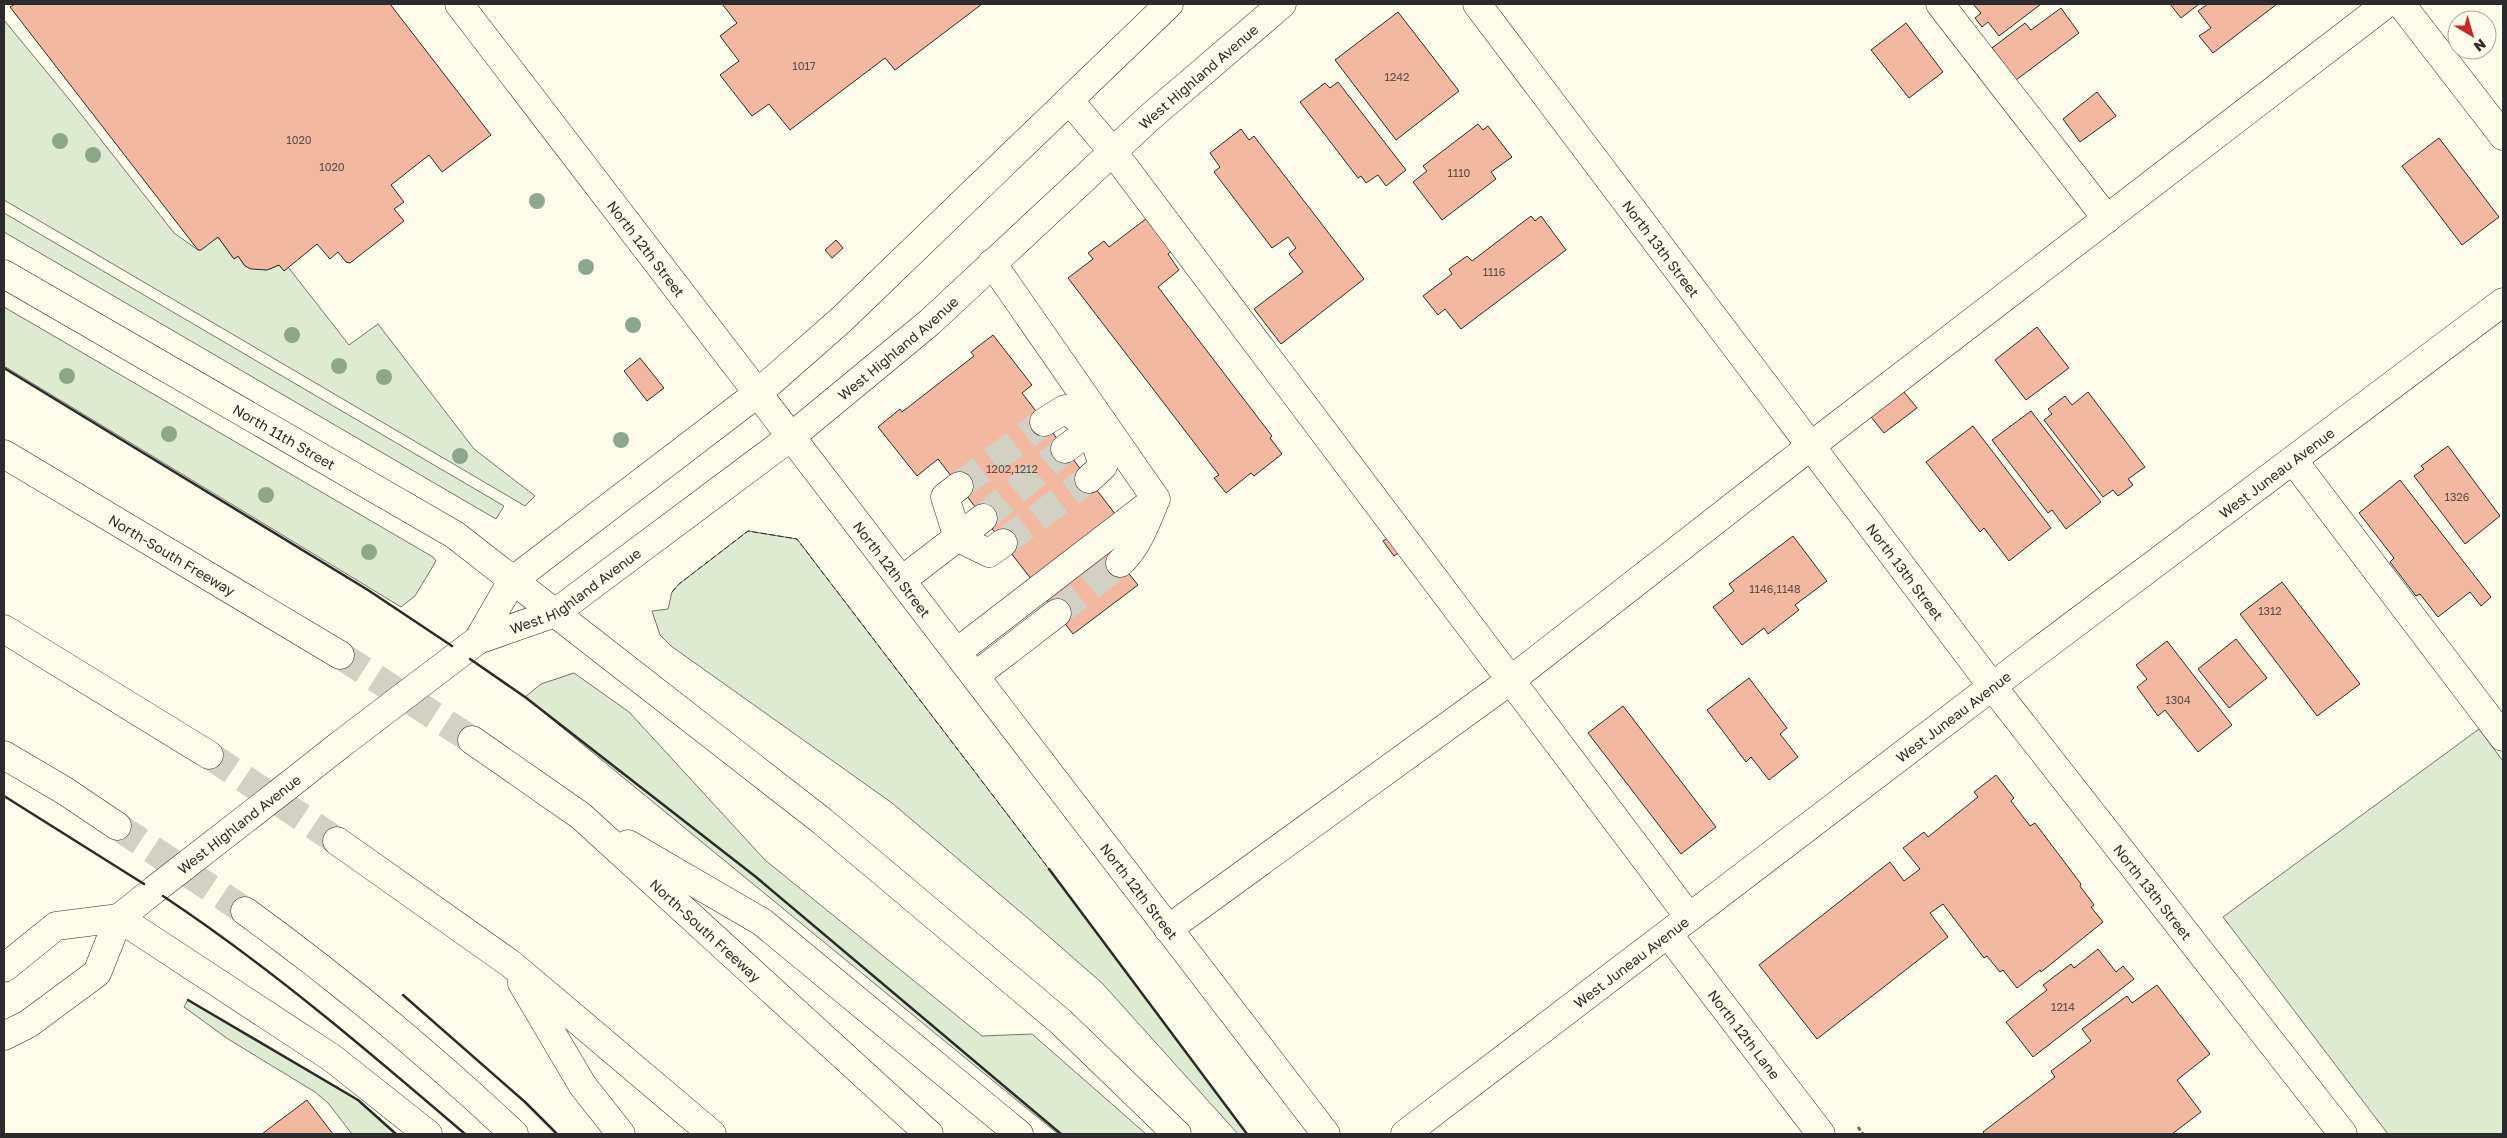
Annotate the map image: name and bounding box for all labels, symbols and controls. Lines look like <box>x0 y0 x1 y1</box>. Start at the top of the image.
north arrow <box>2447 10 2497 60</box>
street label: West Highland Avenue <box>1135 20 1261 132</box>
text: N <box>2471 36 2490 56</box>
house number: 1017 <box>792 59 816 72</box>
house number: 1242 <box>1385 70 1409 83</box>
house number: 1020 <box>286 133 312 146</box>
house number: 1020 <box>319 160 345 173</box>
house number: 1110 <box>1448 166 1471 179</box>
street label: North 13th Street <box>1619 196 1703 300</box>
street label: North 12th Street <box>604 197 689 300</box>
house number: 1116 <box>1483 265 1506 278</box>
street label: West Highland Avenue <box>834 292 961 403</box>
street label: North 11th Street <box>230 400 339 473</box>
street label: West Juneau Avenue <box>2215 424 2337 521</box>
house number: 1202,1212 <box>986 462 1038 475</box>
house number: 1326 <box>2445 490 2470 503</box>
street label: North-South Freeway <box>106 510 239 599</box>
street label: North 12th Street <box>850 517 935 620</box>
street label: North 13th Street <box>1864 520 1947 623</box>
street label: West Highland Avenue <box>507 544 644 637</box>
house number: 1146,1148 <box>1749 582 1801 595</box>
house number: 1312 <box>2258 604 2282 617</box>
street label: West Juneau Avenue <box>1892 667 2014 765</box>
house number: 1304 <box>2165 693 2191 706</box>
street label: West Highland Avenue <box>174 771 304 877</box>
street label: North 12th Street <box>1097 840 1182 942</box>
street label: North 13th Street <box>2111 841 2196 943</box>
street label: North-South Freeway <box>647 875 765 985</box>
street label: West Juneau Avenue <box>1570 913 1692 1011</box>
street label: North 12th Lane <box>1705 986 1784 1082</box>
house number: 1214 <box>2051 1000 2075 1013</box>

